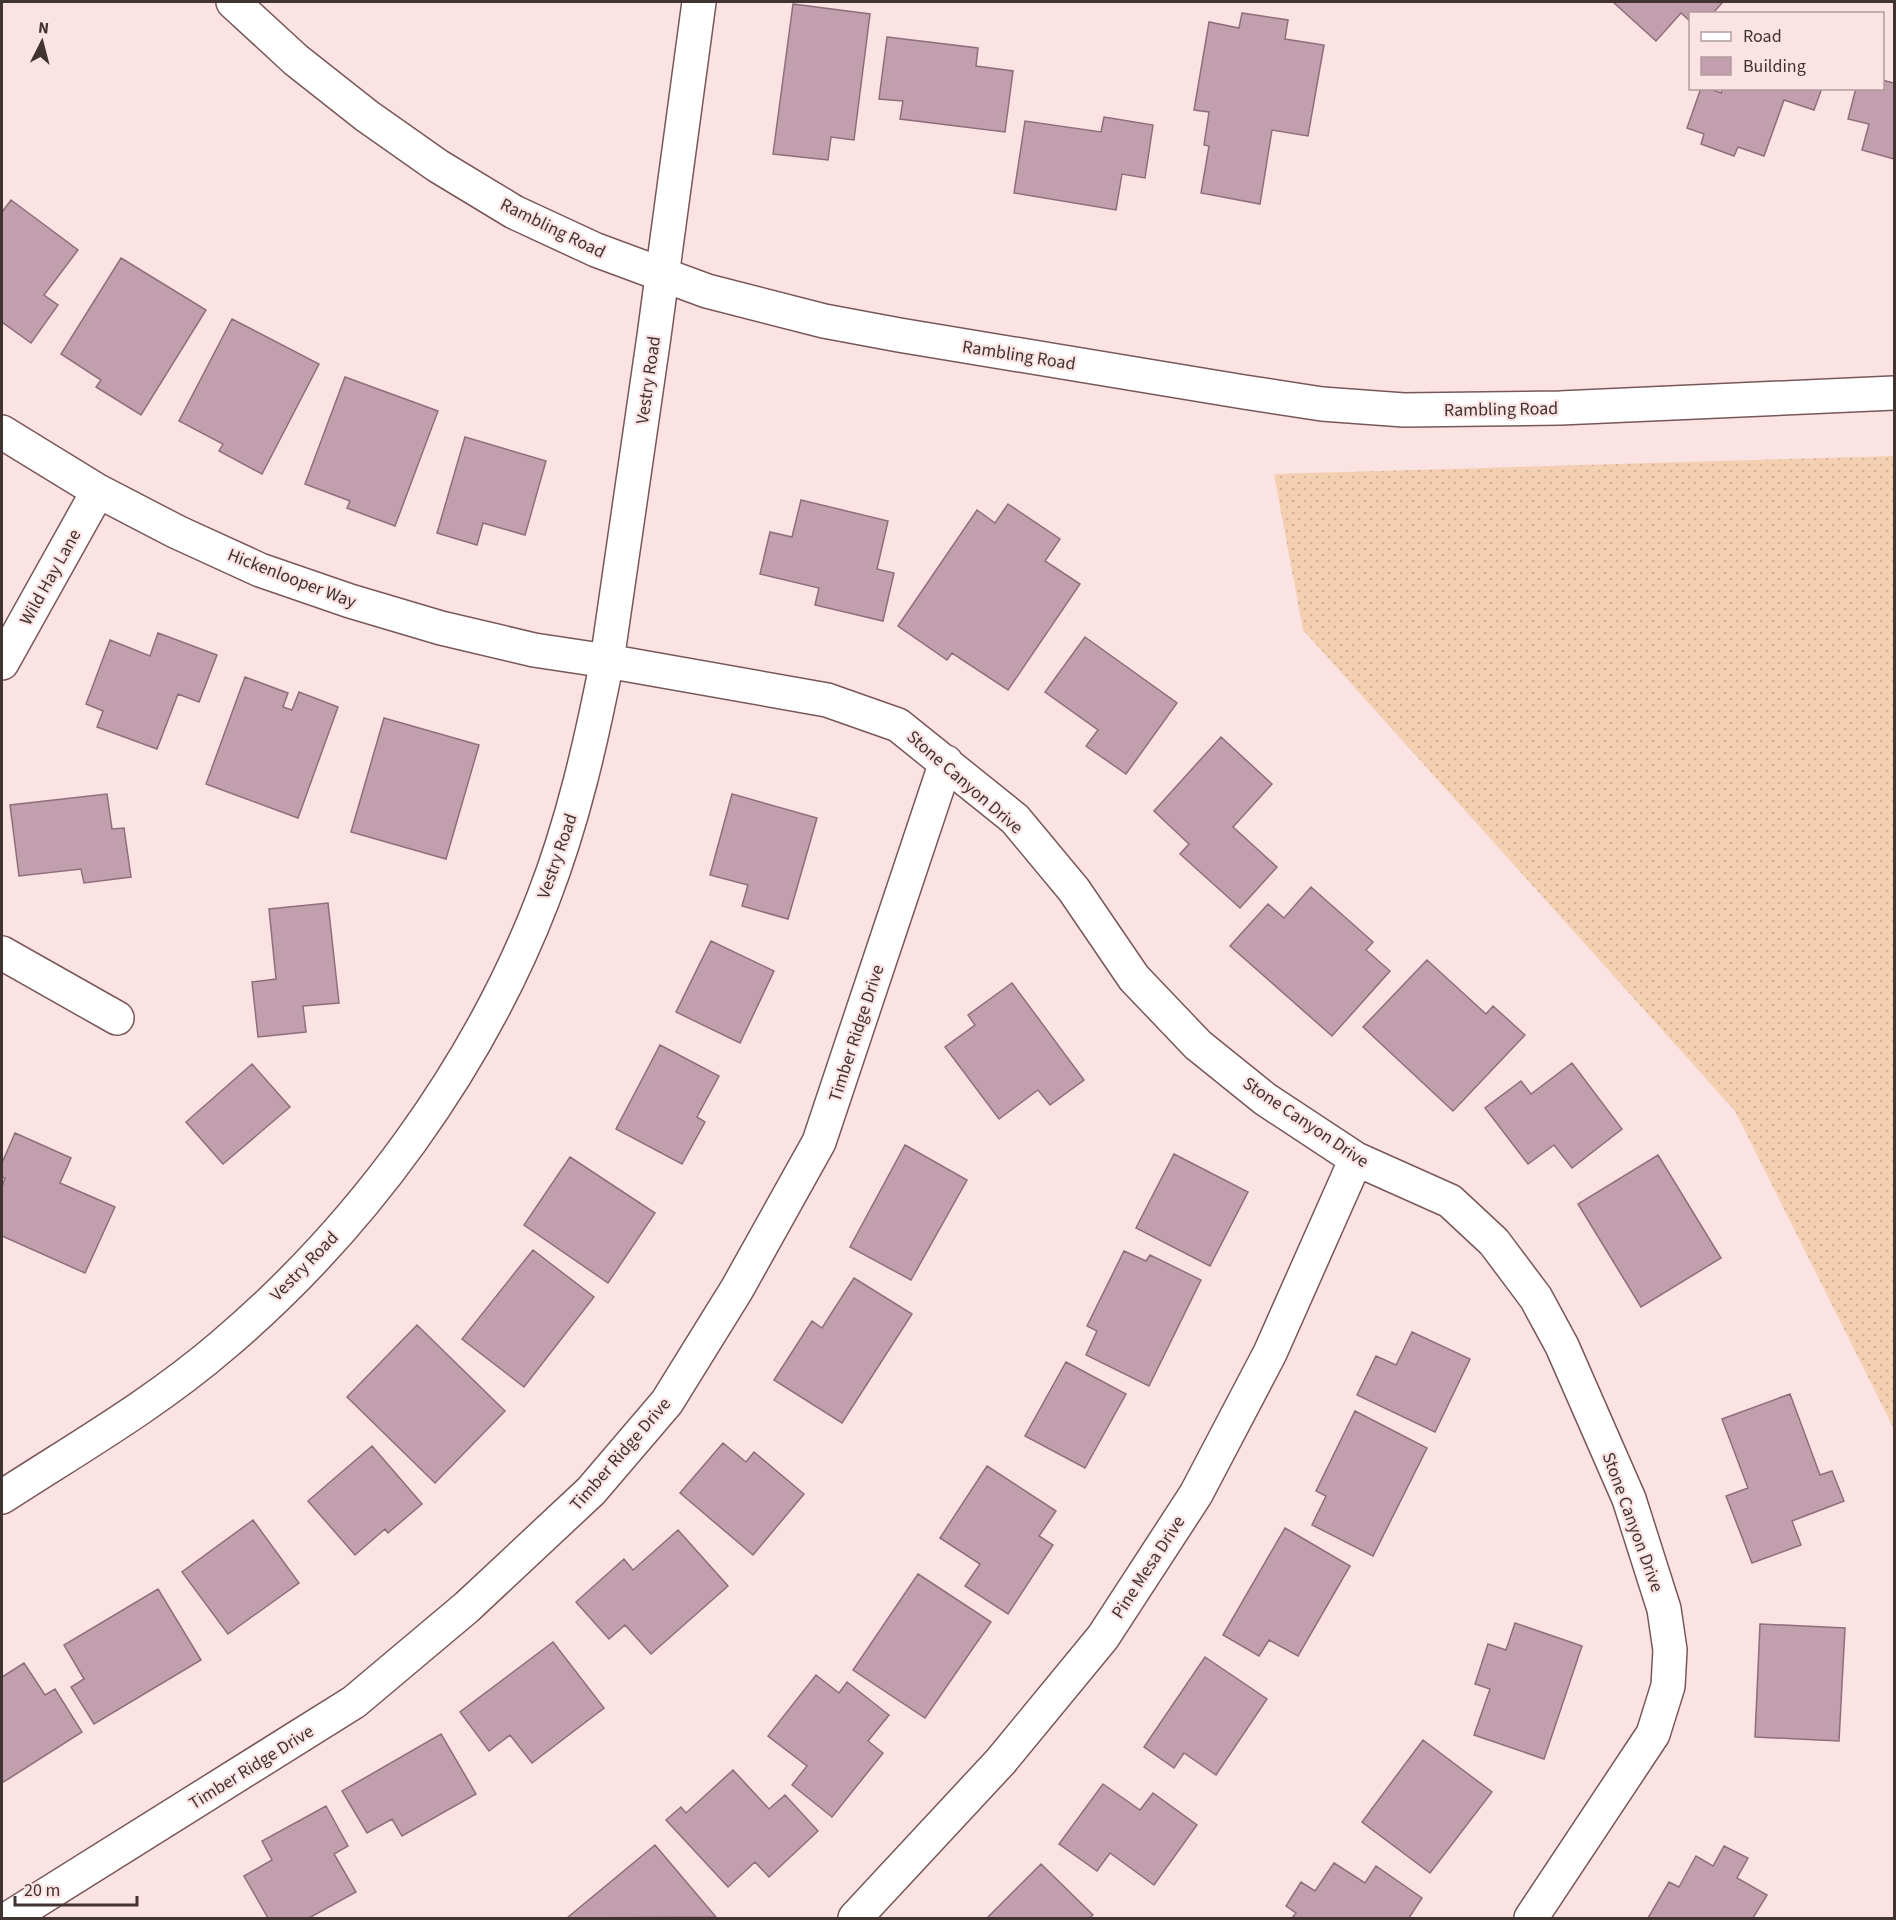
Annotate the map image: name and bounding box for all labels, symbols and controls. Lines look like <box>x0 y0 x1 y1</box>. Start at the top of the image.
north arrow <box>12 12 72 72</box>
legend <box>1689 12 1884 90</box>
text: N <box>37 17 50 40</box>
text: Road <box>1743 24 1782 49</box>
text: Building <box>1743 54 1806 79</box>
street label: Rambling Road <box>496 192 610 265</box>
street label: Vestry Road <box>630 334 667 426</box>
street label: Rambling Road <box>961 334 1077 377</box>
street label: Rambling Road <box>1444 396 1558 423</box>
street label: Wild Hay Lane <box>14 525 87 630</box>
street label: Hickenlooper Way <box>224 542 360 615</box>
street label: Stone Canyon Drive <box>901 725 1028 840</box>
street label: Vestry Road <box>531 810 584 902</box>
street label: Timber Ridge Drive <box>823 961 890 1105</box>
street label: Stone Canyon Drive <box>1238 1071 1374 1174</box>
street label: Vestry Road <box>265 1226 344 1307</box>
street label: Timber Ridge Drive <box>564 1392 677 1516</box>
street label: Stone Canyon Drive <box>1596 1449 1669 1596</box>
street label: Pine Mesa Drive <box>1106 1511 1191 1624</box>
street label: Timber Ridge Drive <box>184 1719 318 1816</box>
scale bar <box>15 1869 136 1907</box>
text: 20 m <box>24 1878 60 1903</box>

